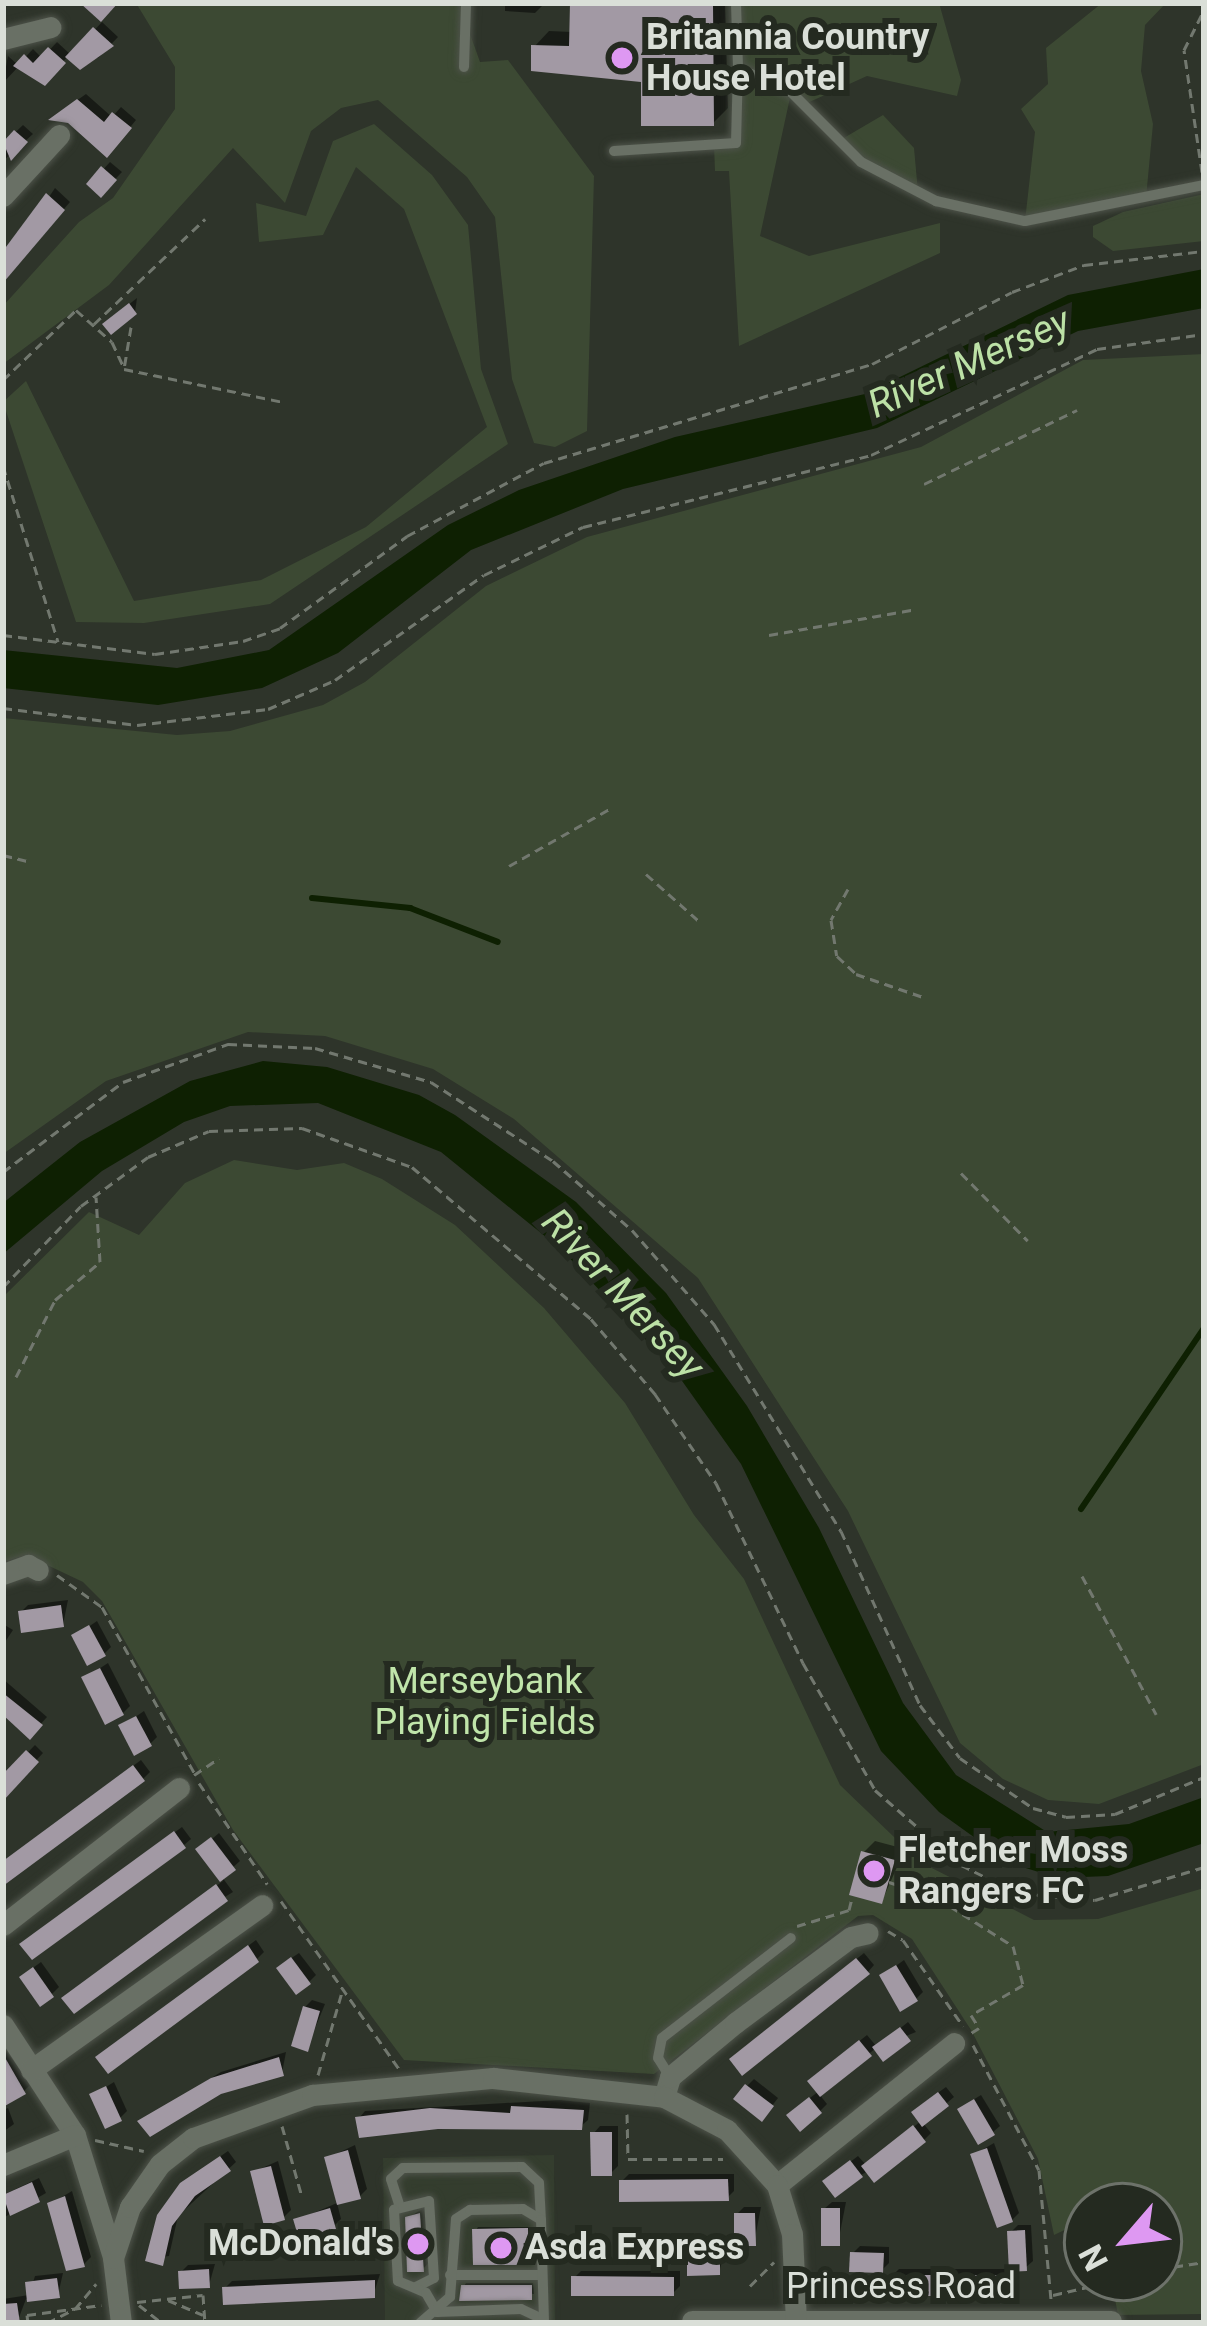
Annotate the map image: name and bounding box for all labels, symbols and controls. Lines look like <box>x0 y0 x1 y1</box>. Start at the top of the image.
place label: Britannia Country House Hotel <box>646 15 929 100</box>
marker: Britannia Country House Hotel <box>609 45 635 71</box>
water label: River Mersey <box>861 298 1077 428</box>
water label: River Mersey <box>532 1199 714 1389</box>
park label: Merseybank Playing Fields <box>375 1659 595 1744</box>
place label: Fletcher Moss Rangers FC <box>898 1828 1128 1913</box>
marker: Fletcher Moss Rangers FC <box>861 1858 887 1884</box>
north arrow <box>1063 2182 1183 2302</box>
place label: McDonald's <box>208 2222 394 2266</box>
place label: Asda Express <box>525 2226 744 2270</box>
marker: McDonald's <box>405 2231 431 2257</box>
marker: Asda Express <box>488 2235 514 2261</box>
text: N <box>1071 2238 1116 2277</box>
street label: Princess Road <box>786 2265 1016 2309</box>

